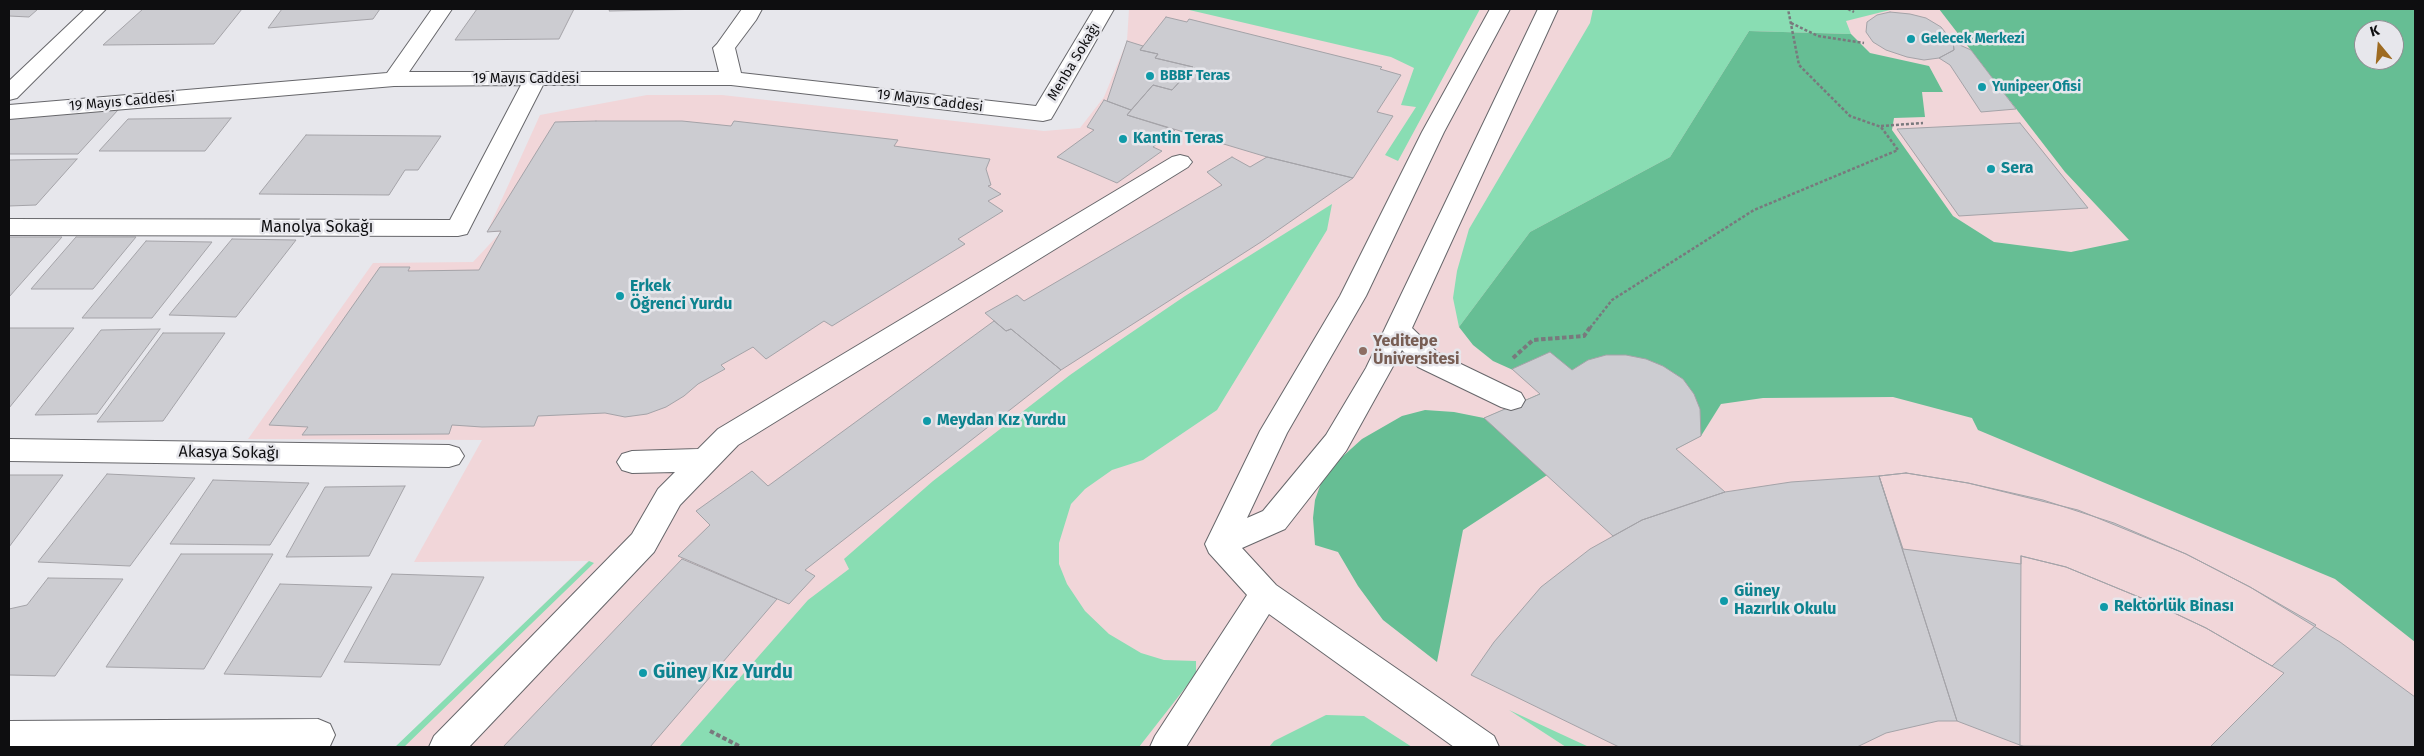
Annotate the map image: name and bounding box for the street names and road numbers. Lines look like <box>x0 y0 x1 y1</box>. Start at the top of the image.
street label: Menba Sokağı <box>1044 20 1104 104</box>
street label: 19 Mayıs Caddesi <box>473 71 579 87</box>
street label: 19 Mayıs Caddesi <box>876 86 984 116</box>
street label: 19 Mayıs Caddesi <box>68 89 176 115</box>
street label: Manolya Sokağı <box>261 218 373 238</box>
street label: Akasya Sokağı <box>178 443 280 463</box>

